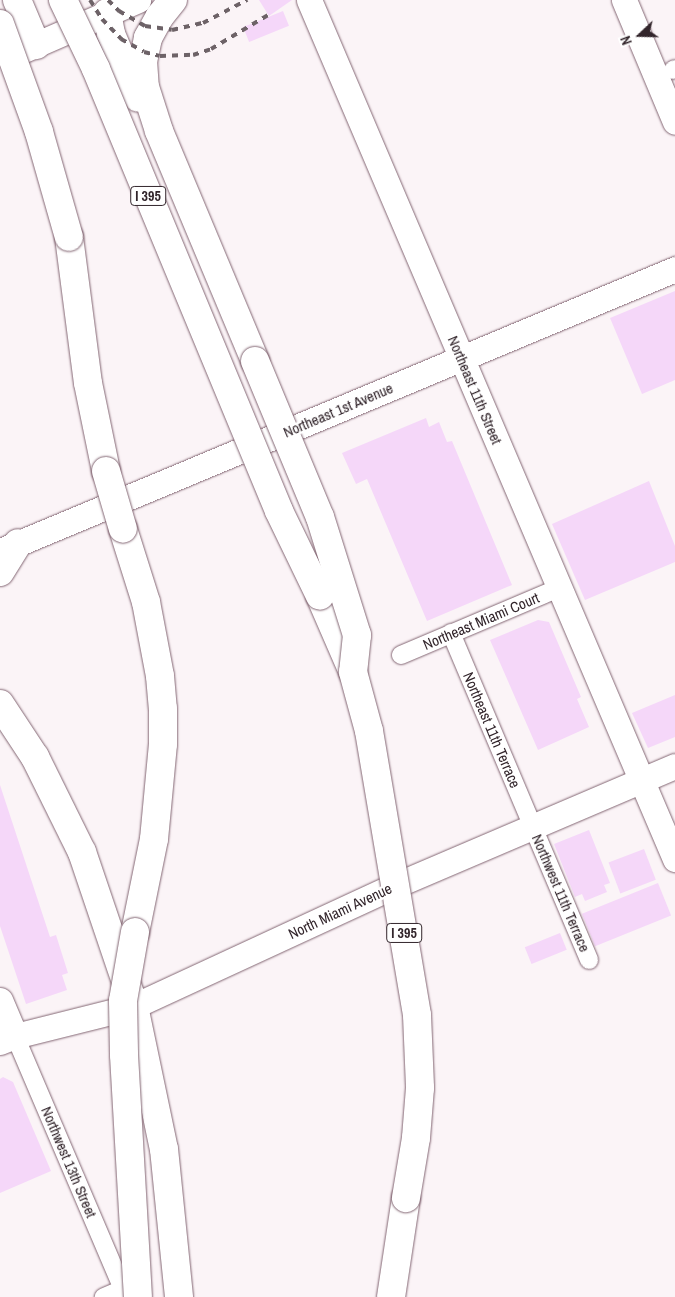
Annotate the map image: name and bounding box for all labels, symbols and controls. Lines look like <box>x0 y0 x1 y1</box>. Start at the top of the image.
north arrow <box>615 10 665 60</box>
text: N <box>616 33 636 47</box>
road number: I 395 <box>129 185 167 208</box>
street label: Northeast 11th Street <box>444 333 506 447</box>
street label: Northeast 1st Avenue <box>280 379 396 441</box>
street label: Northeast Miami Court <box>420 588 542 654</box>
street label: Northeast 11th Terrace <box>459 669 525 791</box>
street label: Northwest 11th Terrace <box>528 831 594 955</box>
street label: North Miami Avenue <box>285 879 395 943</box>
road number: I 395 <box>385 921 423 944</box>
street label: Northwest 13th Street <box>37 1104 101 1220</box>

